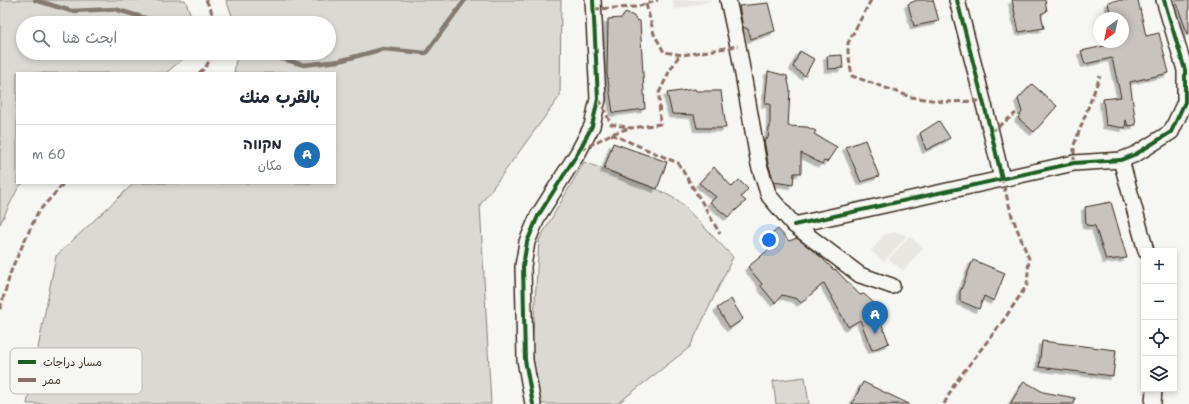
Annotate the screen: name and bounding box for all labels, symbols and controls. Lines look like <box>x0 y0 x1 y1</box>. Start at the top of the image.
north arrow <box>1093 12 1129 48</box>
search box <box>16 16 336 60</box>
icon: search <box>30 27 52 49</box>
text: ابحث هنا <box>62 28 117 48</box>
text: بالقرب منك <box>240 86 320 108</box>
text: מקווה <box>243 134 282 154</box>
text: 60 m <box>32 146 66 163</box>
text: A <box>302 146 312 163</box>
text: مكان <box>258 157 282 174</box>
your location <box>759 230 779 250</box>
map controls <box>1141 248 1177 392</box>
button: + <box>1141 248 1177 284</box>
button: − <box>1141 284 1177 320</box>
pin: A <box>862 301 888 334</box>
button: locate <box>1141 320 1177 356</box>
legend <box>10 348 142 394</box>
text: مسار دراجات <box>43 355 102 370</box>
button: layers <box>1141 356 1177 392</box>
text: ممر <box>42 373 61 388</box>

